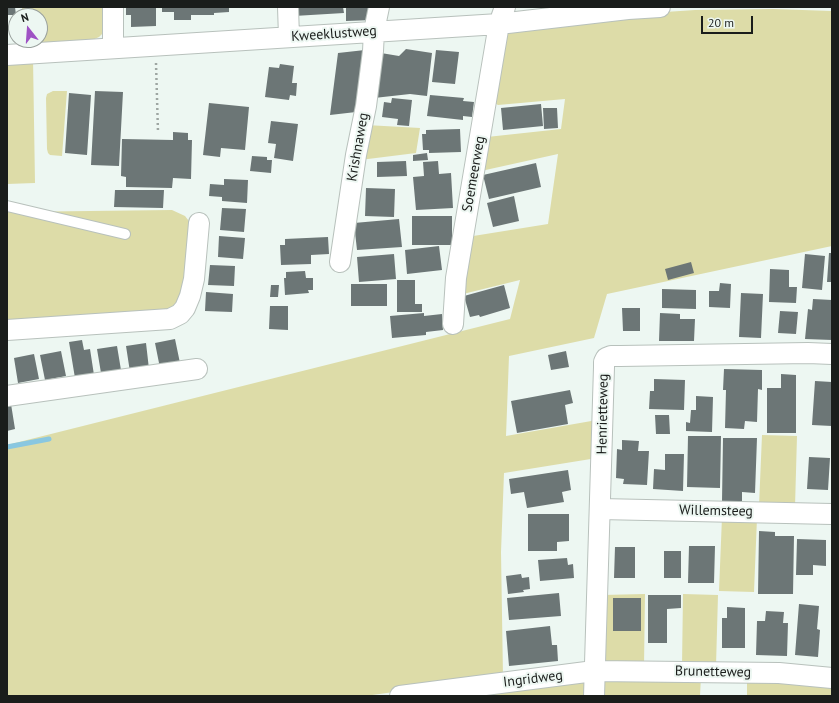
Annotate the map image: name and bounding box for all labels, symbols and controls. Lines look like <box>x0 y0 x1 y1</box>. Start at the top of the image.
north arrow <box>8 8 48 48</box>
scale bar <box>703 8 755 34</box>
text: N <box>19 10 30 25</box>
text: 20 m <box>708 15 734 30</box>
street label: Kweeklustweg <box>291 23 377 45</box>
street label: Krishnaweg <box>344 111 372 183</box>
street label: Soemeerweg <box>459 135 489 213</box>
street label: Henrietteweg <box>594 374 612 454</box>
street label: Willemsteeg <box>679 502 753 520</box>
street label: Brunetteweg <box>675 663 751 681</box>
street label: Ingridweg <box>502 667 564 691</box>

